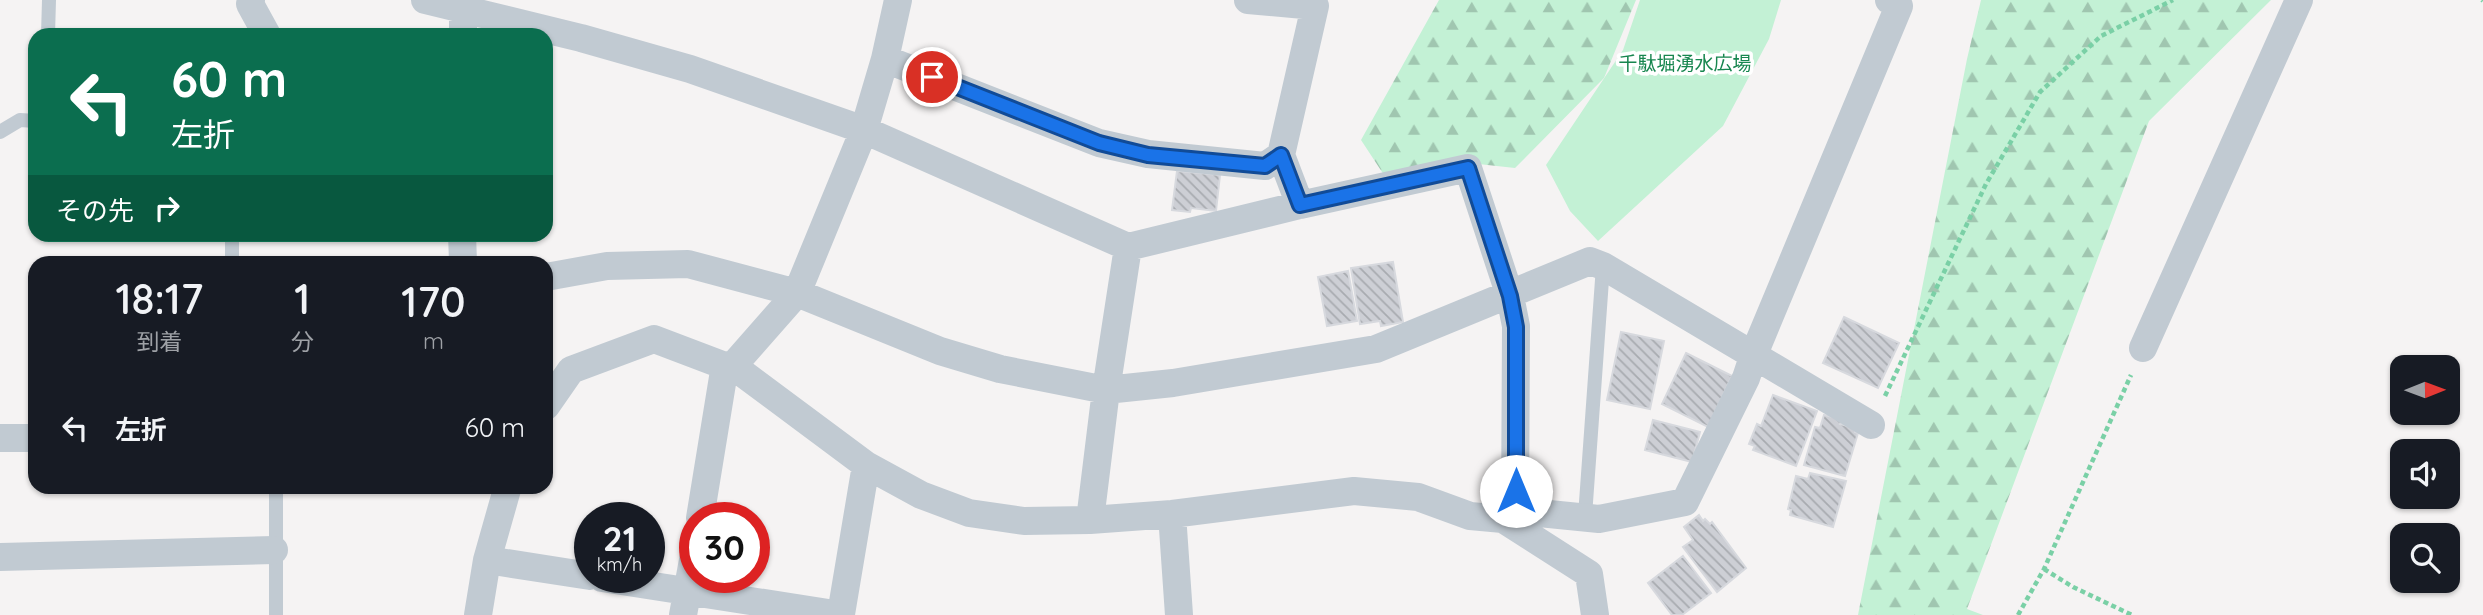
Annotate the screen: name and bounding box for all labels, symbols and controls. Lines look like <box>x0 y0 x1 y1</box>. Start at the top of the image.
pin <box>902 47 962 107</box>
text: 60 m <box>171 48 287 109</box>
park label: 千駄堀湧水広場 <box>1618 51 1752 75</box>
icon: left <box>56 56 147 147</box>
icon: arrive <box>913 58 951 96</box>
text: 左折 <box>171 114 235 154</box>
icon: right <box>148 189 186 227</box>
text: その先 <box>56 194 134 227</box>
text: 18:17 <box>115 272 203 325</box>
text: 1 <box>294 272 310 325</box>
text: 170 <box>401 275 466 328</box>
text: m <box>423 326 444 355</box>
text: 到着 <box>136 327 182 356</box>
text: 分 <box>291 327 314 356</box>
north arrow <box>2390 355 2460 425</box>
map controls <box>2390 355 2460 593</box>
icon: left <box>56 409 94 447</box>
text: 60 m <box>465 411 525 444</box>
text: 左折 <box>115 413 167 446</box>
button: sound <box>2390 439 2460 509</box>
position arrow <box>1479 454 1553 528</box>
speed limit sign: 30 <box>679 502 770 593</box>
text: 21 <box>603 516 636 560</box>
button: search <box>2390 523 2460 593</box>
text: km/h <box>597 553 642 576</box>

